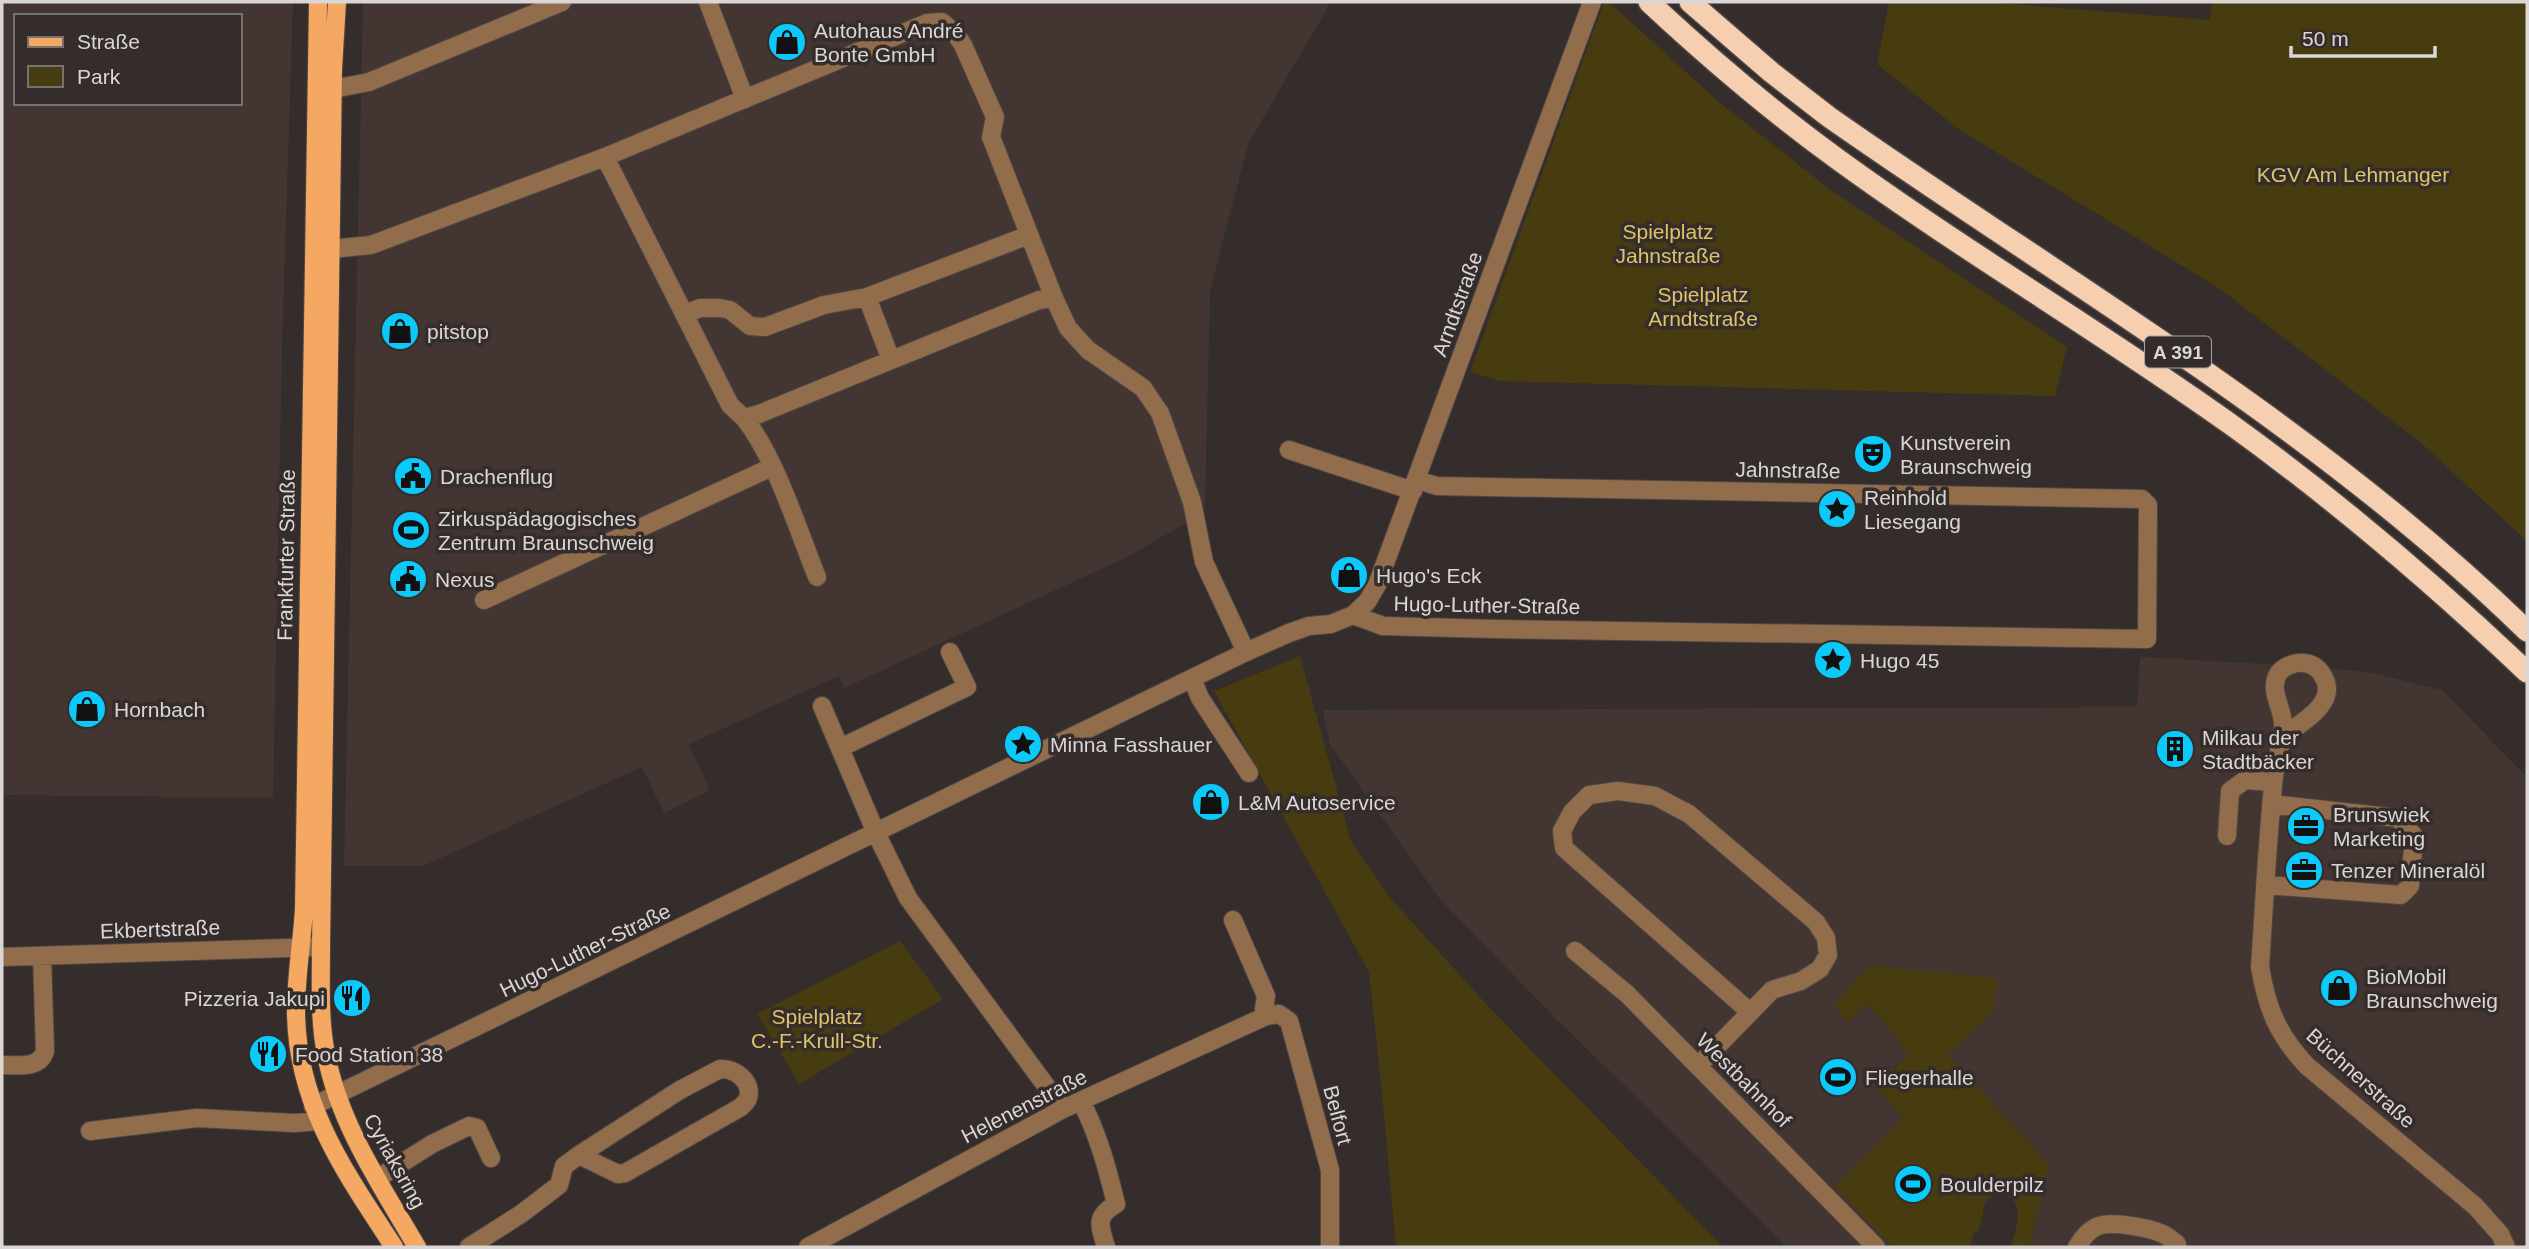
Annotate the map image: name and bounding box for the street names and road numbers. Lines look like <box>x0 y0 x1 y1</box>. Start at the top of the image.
street label: Arndtstraße <box>1427 249 1487 359</box>
road number: A 391 <box>2145 336 2211 368</box>
street label: Jahnstraße <box>1735 458 1841 482</box>
street label: Frankfurter Straße <box>273 469 299 641</box>
street label: Hugo-Luther-Straße <box>1393 592 1581 618</box>
street label: Hugo-Luther-Straße <box>496 899 674 1001</box>
street label: Ekbertstraße <box>100 915 220 943</box>
street label: Büchnerstraße <box>2302 1023 2420 1133</box>
street label: Westbahnhof <box>1692 1028 1796 1132</box>
street label: Helenenstraße <box>957 1064 1091 1148</box>
street label: Belfort <box>1319 1083 1357 1147</box>
street label: Cyriaksring <box>359 1109 431 1213</box>

